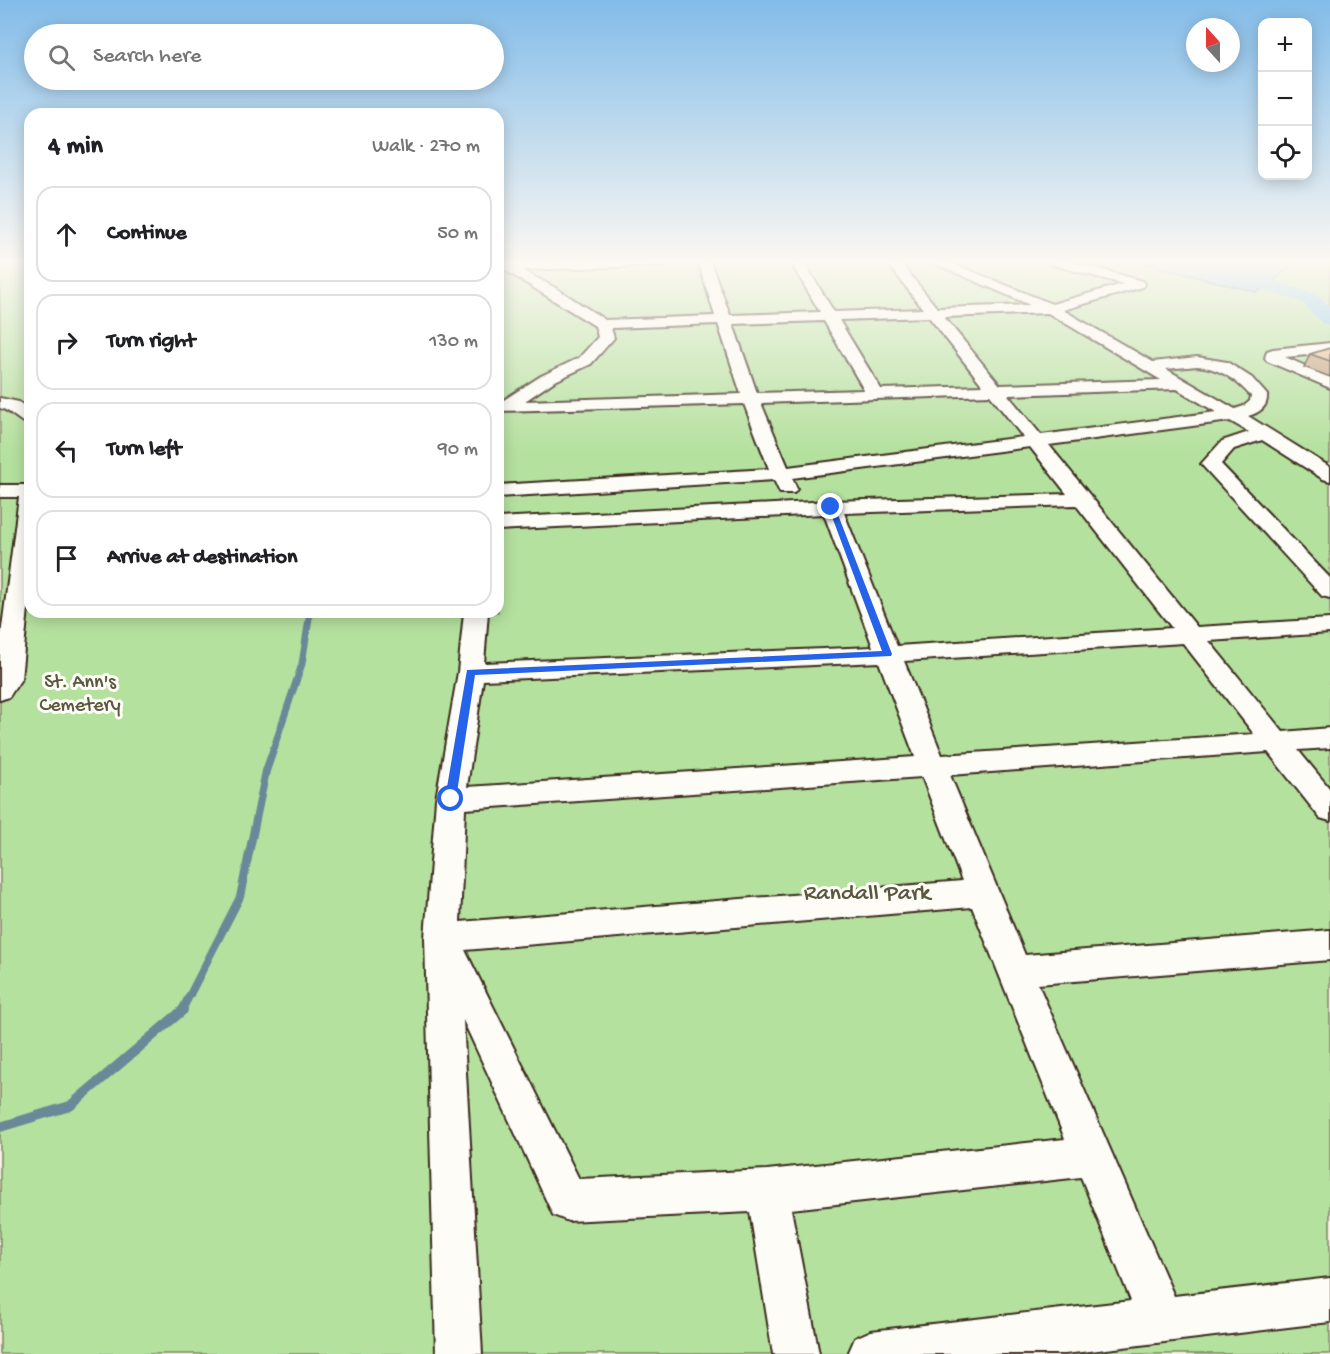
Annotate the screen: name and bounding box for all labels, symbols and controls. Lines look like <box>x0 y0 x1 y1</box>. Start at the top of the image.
north arrow <box>1186 18 1240 72</box>
map controls <box>1258 18 1312 180</box>
button: + <box>1258 18 1312 72</box>
search box <box>24 24 504 90</box>
icon: search <box>45 41 78 74</box>
text: Search here <box>93 44 201 70</box>
button: − <box>1258 72 1312 126</box>
button: locate <box>1258 126 1312 180</box>
text: 4 min <box>48 132 103 163</box>
text: Walk · 270 m <box>372 136 480 159</box>
icon: ahead <box>50 218 83 251</box>
text: Continue <box>107 221 187 247</box>
text: 50 m <box>437 223 478 246</box>
icon: right <box>50 326 83 359</box>
text: Turn right <box>107 329 195 355</box>
text: 130 m <box>429 331 478 354</box>
icon: left <box>50 434 83 467</box>
text: Turn left <box>107 437 181 463</box>
text: 90 m <box>438 439 478 462</box>
route end <box>817 493 843 519</box>
icon: arrive <box>50 542 83 575</box>
text: Arrive at destination <box>107 545 297 571</box>
park label: St. Ann's Cemetery <box>39 672 121 718</box>
route start <box>437 785 463 811</box>
park label: Randall Park <box>804 880 933 909</box>

